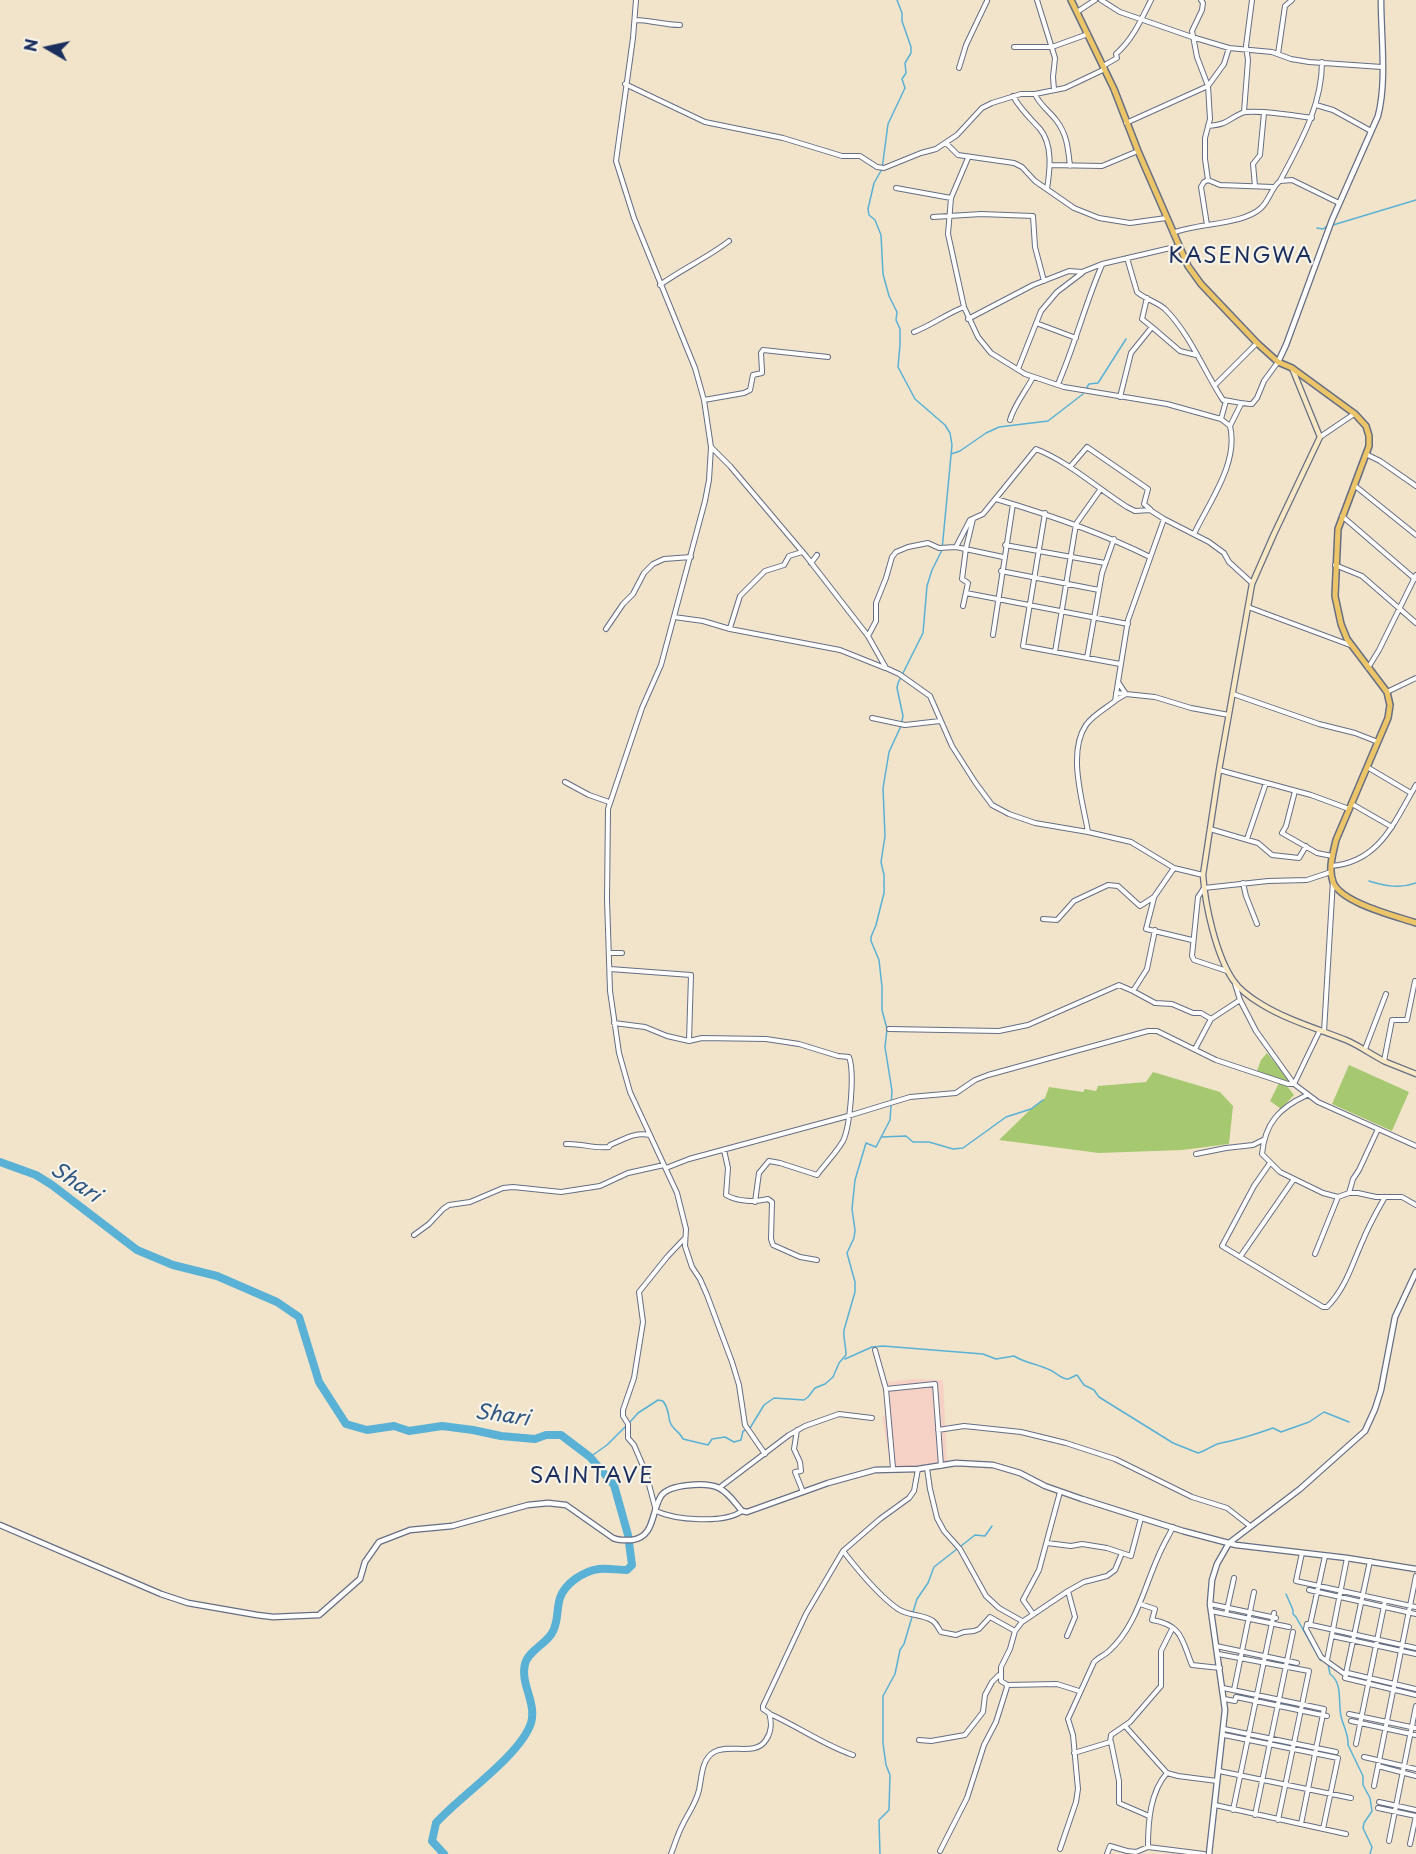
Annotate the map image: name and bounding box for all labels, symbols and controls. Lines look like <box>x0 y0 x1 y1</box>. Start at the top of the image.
north arrow <box>18 18 78 78</box>
text: N <box>17 37 43 53</box>
district label: KASENGWA <box>1168 244 1314 270</box>
water label: Shari <box>45 1157 105 1209</box>
water label: Shari <box>473 1400 531 1432</box>
district label: SAINTAVE <box>529 1464 655 1490</box>

